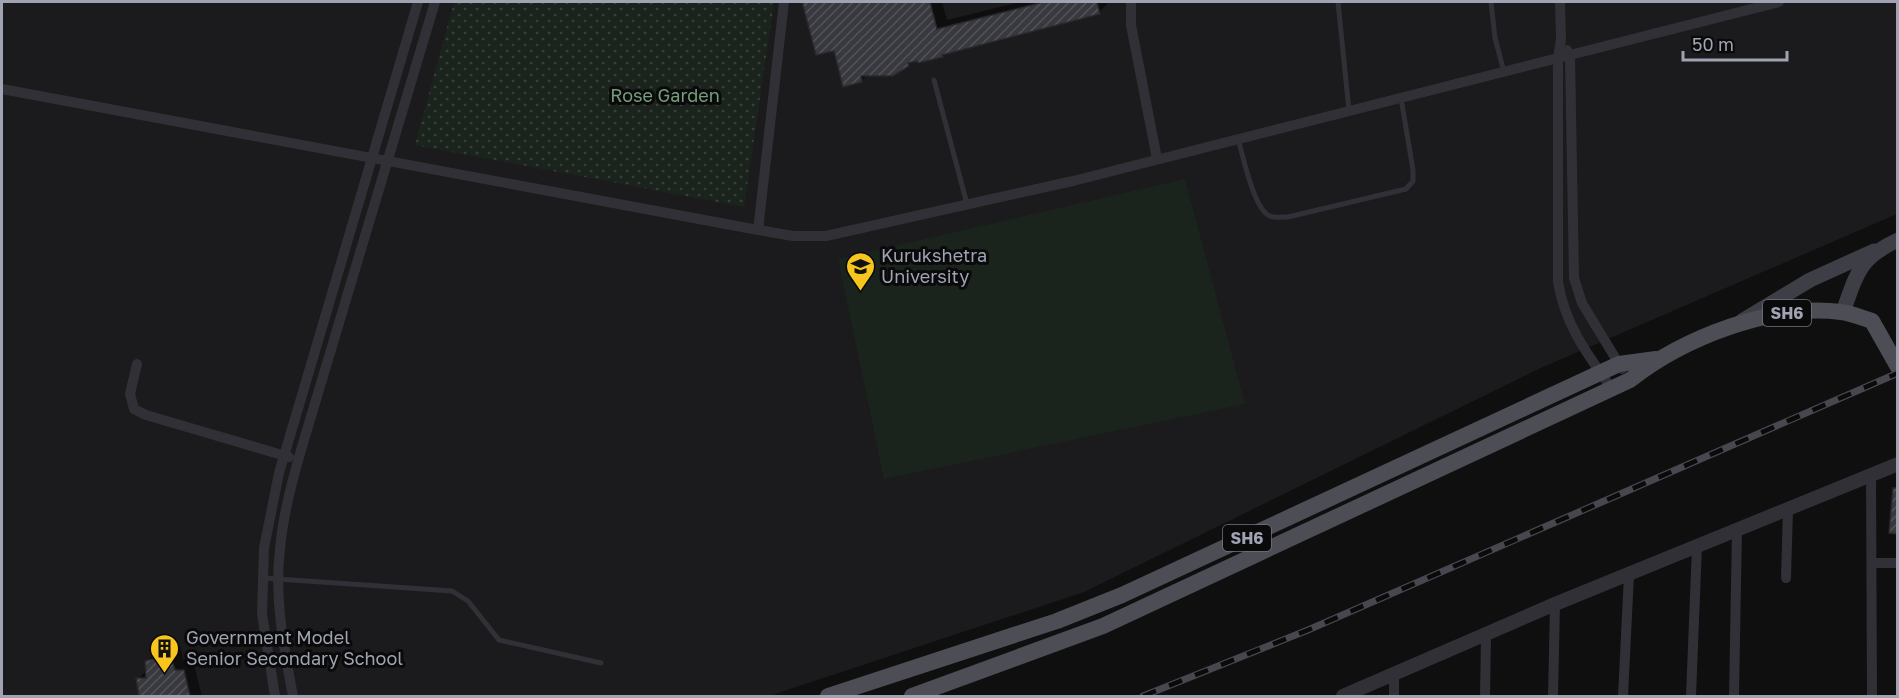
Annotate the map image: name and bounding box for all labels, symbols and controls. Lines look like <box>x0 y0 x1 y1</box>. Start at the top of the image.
scale bar <box>1683 24 1786 62</box>
text: 50 m <box>1692 33 1734 55</box>
park label: Rose Garden <box>610 84 720 106</box>
place label: Kurukshetra University <box>881 244 987 287</box>
school or university icon: Kurukshetra University <box>844 250 876 292</box>
road number: SH6 <box>1763 300 1811 326</box>
road number: SH6 <box>1223 525 1271 551</box>
place label: Government Model Senior Secondary School <box>186 626 403 669</box>
building icon: Government Model Senior Secondary School <box>149 632 181 674</box>

